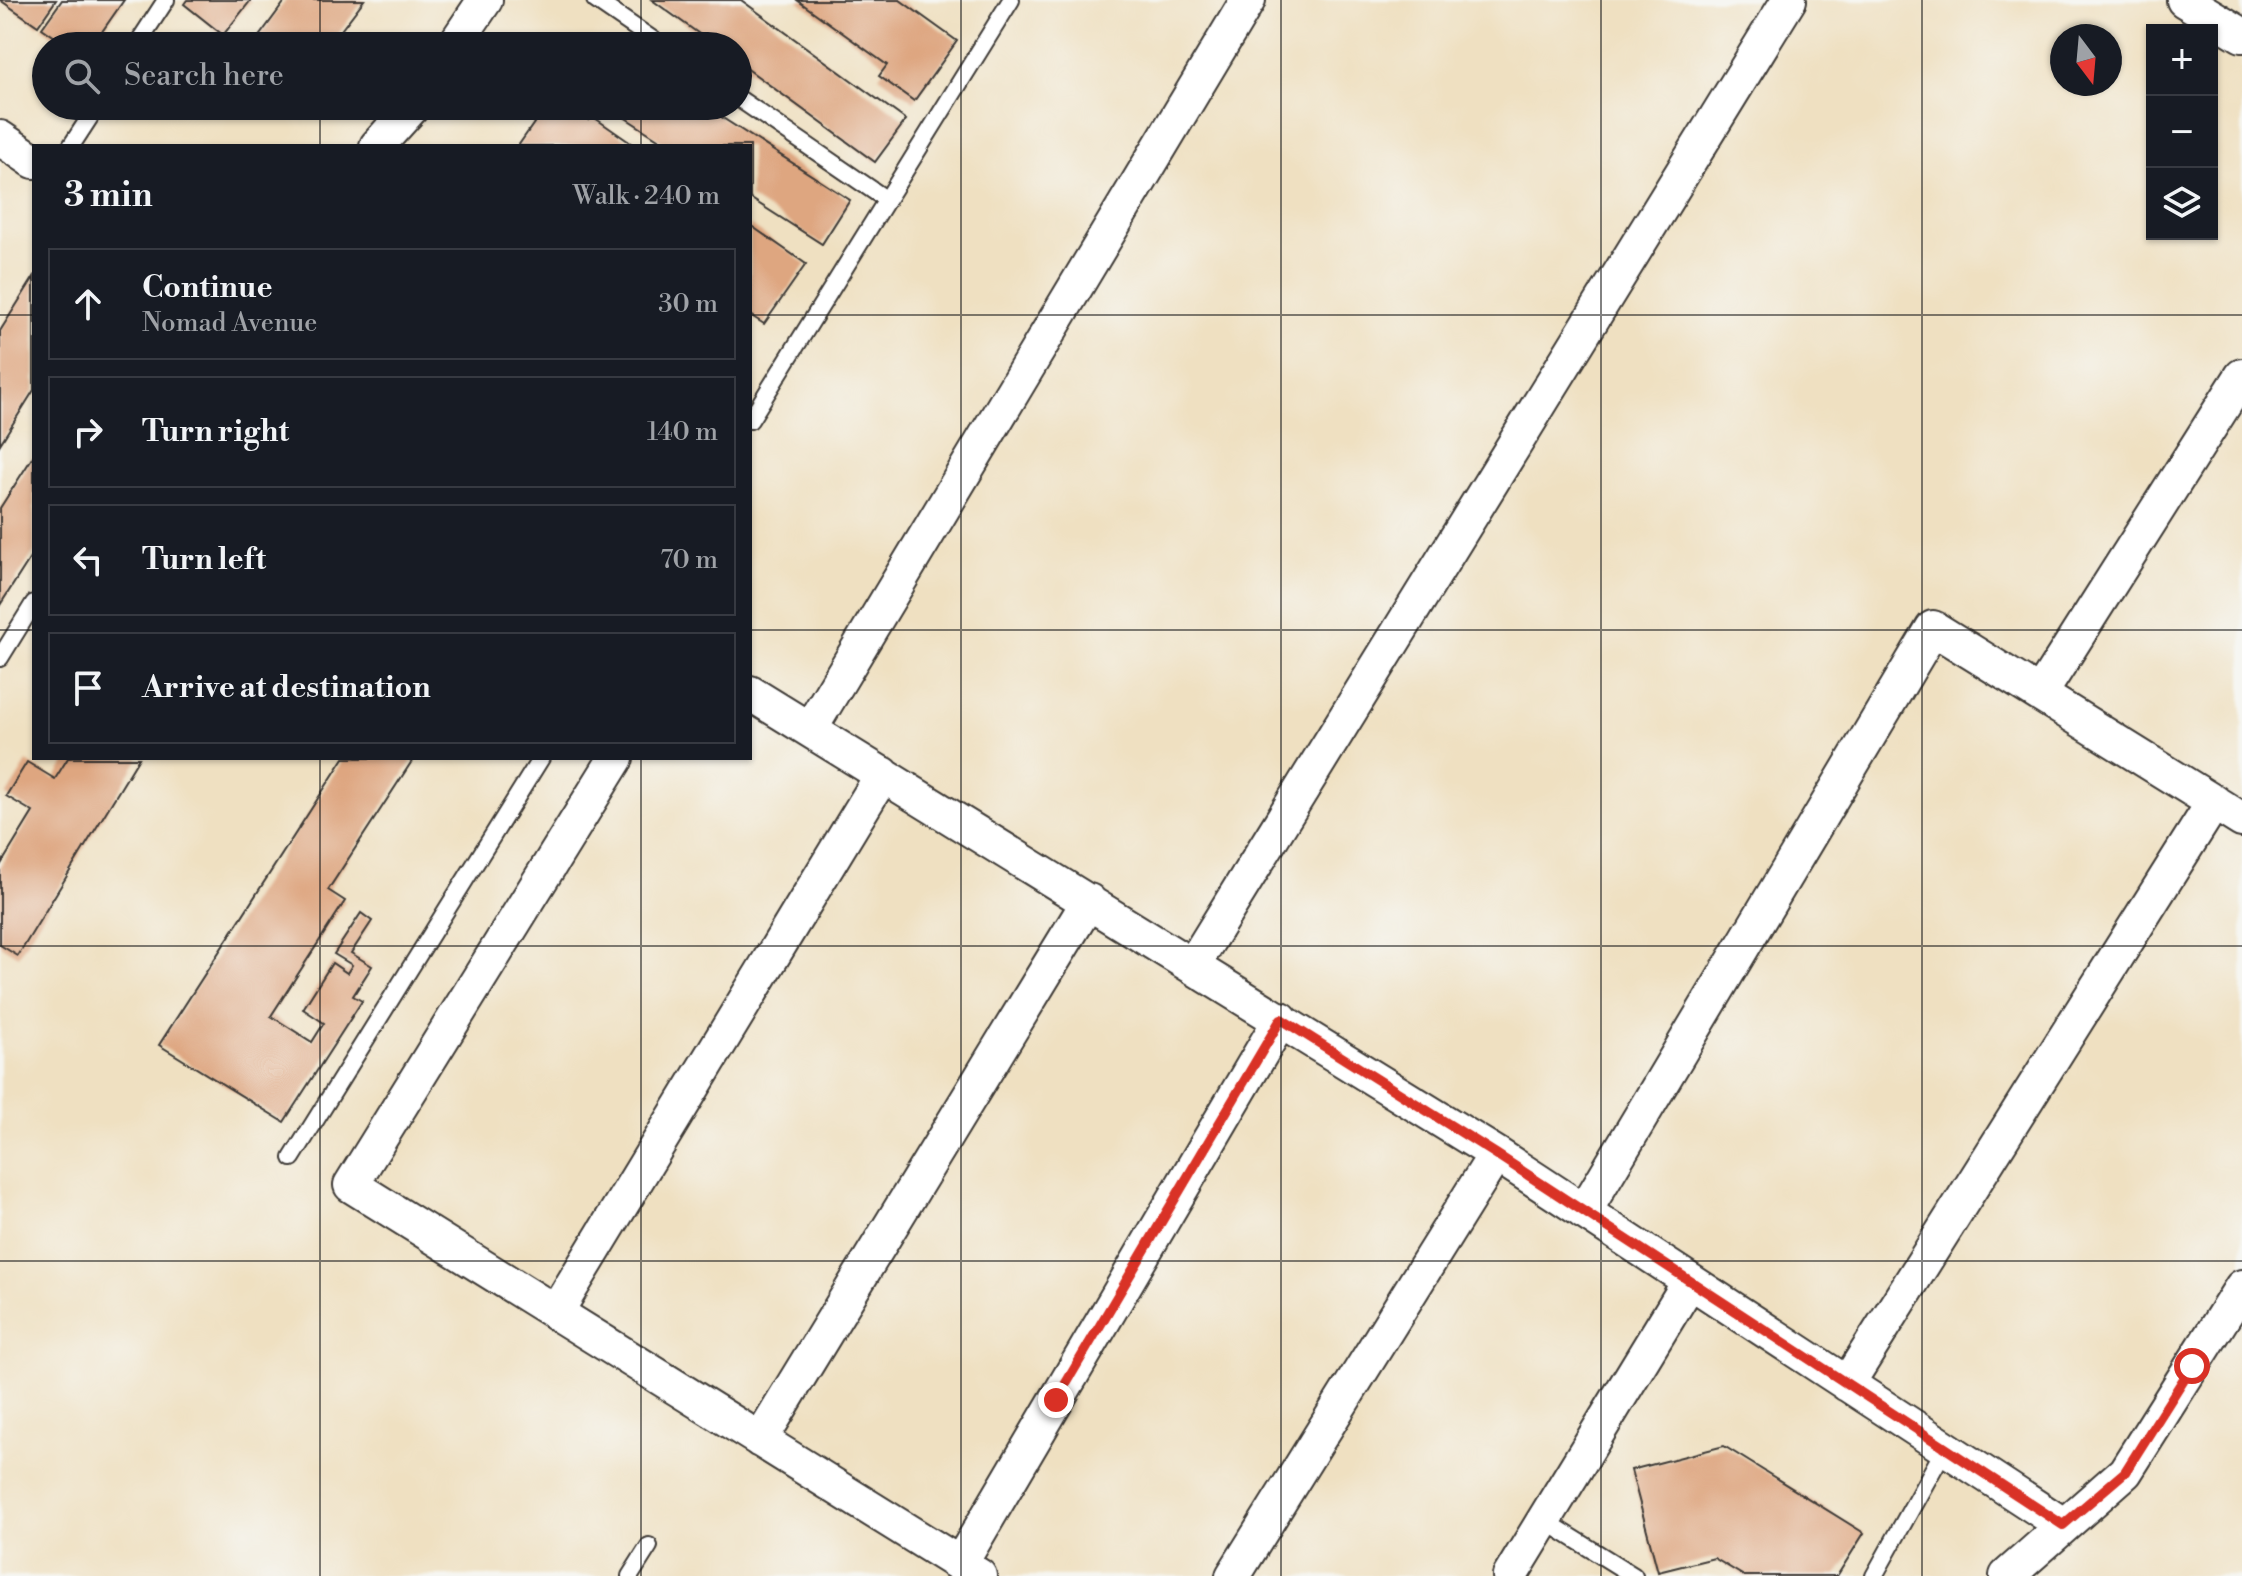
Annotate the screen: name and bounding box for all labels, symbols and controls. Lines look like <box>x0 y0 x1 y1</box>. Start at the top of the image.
north arrow <box>2050 24 2122 96</box>
map controls <box>2146 24 2218 240</box>
button: + <box>2146 24 2218 96</box>
search box <box>32 32 752 120</box>
icon: search <box>60 54 104 98</box>
text: Search here <box>124 57 284 95</box>
button: − <box>2146 96 2218 168</box>
button: layers <box>2146 168 2218 240</box>
text: 3 min <box>64 175 153 217</box>
text: Walk · 240 m <box>573 180 720 212</box>
text: Continue <box>142 269 273 307</box>
icon: ahead <box>66 282 110 326</box>
text: 30 m <box>658 288 718 320</box>
text: Nomad Avenue <box>142 307 317 339</box>
icon: right <box>66 410 110 454</box>
text: Turn right <box>142 413 289 451</box>
text: 140 m <box>647 416 718 448</box>
icon: left <box>66 538 110 582</box>
text: Turn left <box>142 541 266 579</box>
text: 70 m <box>660 544 718 576</box>
icon: arrive <box>66 666 110 710</box>
text: Arrive at destination <box>142 669 431 707</box>
route start <box>2174 1348 2210 1384</box>
route end <box>1038 1382 1074 1418</box>

